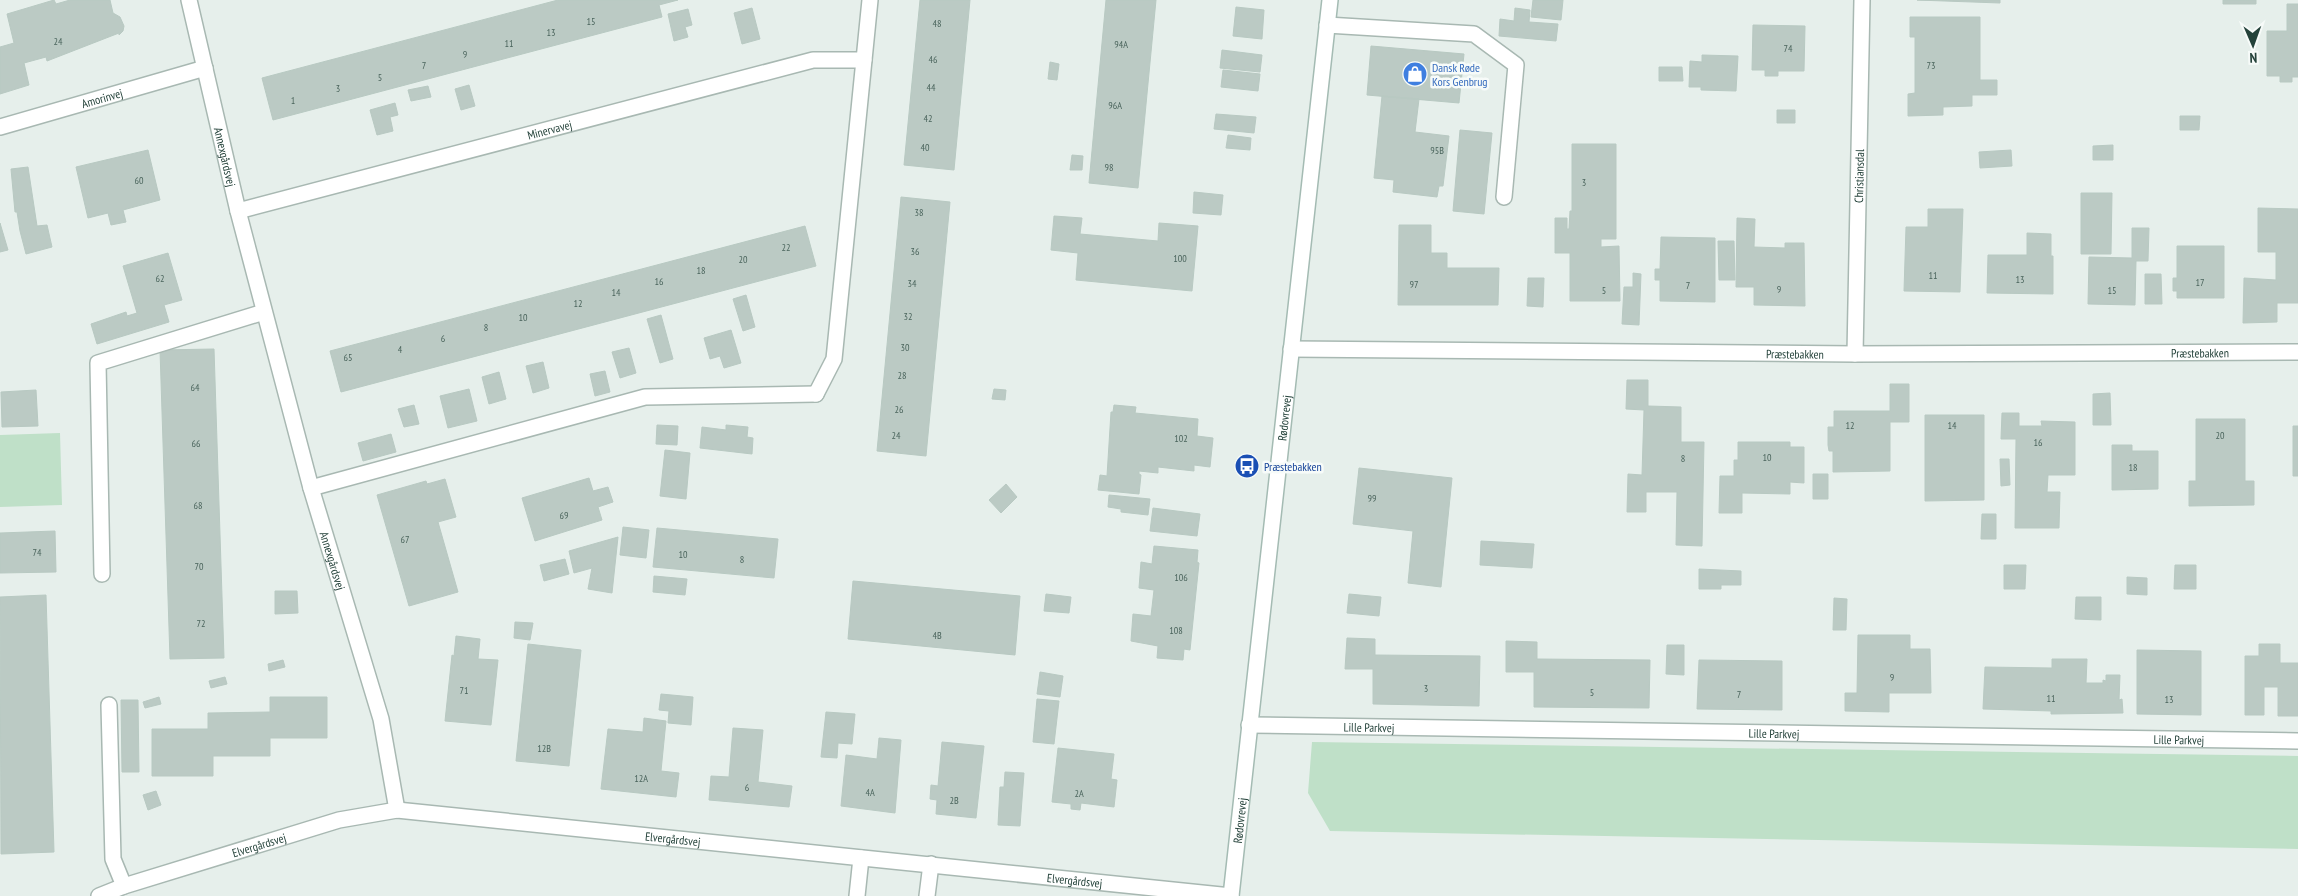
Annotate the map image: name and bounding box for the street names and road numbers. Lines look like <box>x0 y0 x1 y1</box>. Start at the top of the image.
street label: Amorinvej <box>80 85 124 111</box>
street label: Minervavej <box>526 116 573 142</box>
street label: Annexgårdsvej <box>211 126 240 188</box>
street label: Christiansdal <box>1850 149 1867 203</box>
street label: Præstebakken <box>2171 345 2229 360</box>
street label: Præstebakken <box>1766 346 1824 361</box>
street label: Rødovrevej <box>1274 394 1294 441</box>
street label: Annexgårdsvej <box>317 530 349 592</box>
street label: Lille Parkvej <box>1343 719 1394 735</box>
street label: Lille Parkvej <box>1748 725 1799 741</box>
street label: Lille Parkvej <box>2153 731 2204 747</box>
street label: Rødovrevej <box>1229 797 1249 844</box>
street label: Elvergårdsvej <box>644 828 701 849</box>
street label: Elvergårdsvej <box>230 829 288 860</box>
street label: Elvergårdsvej <box>1046 870 1103 890</box>

